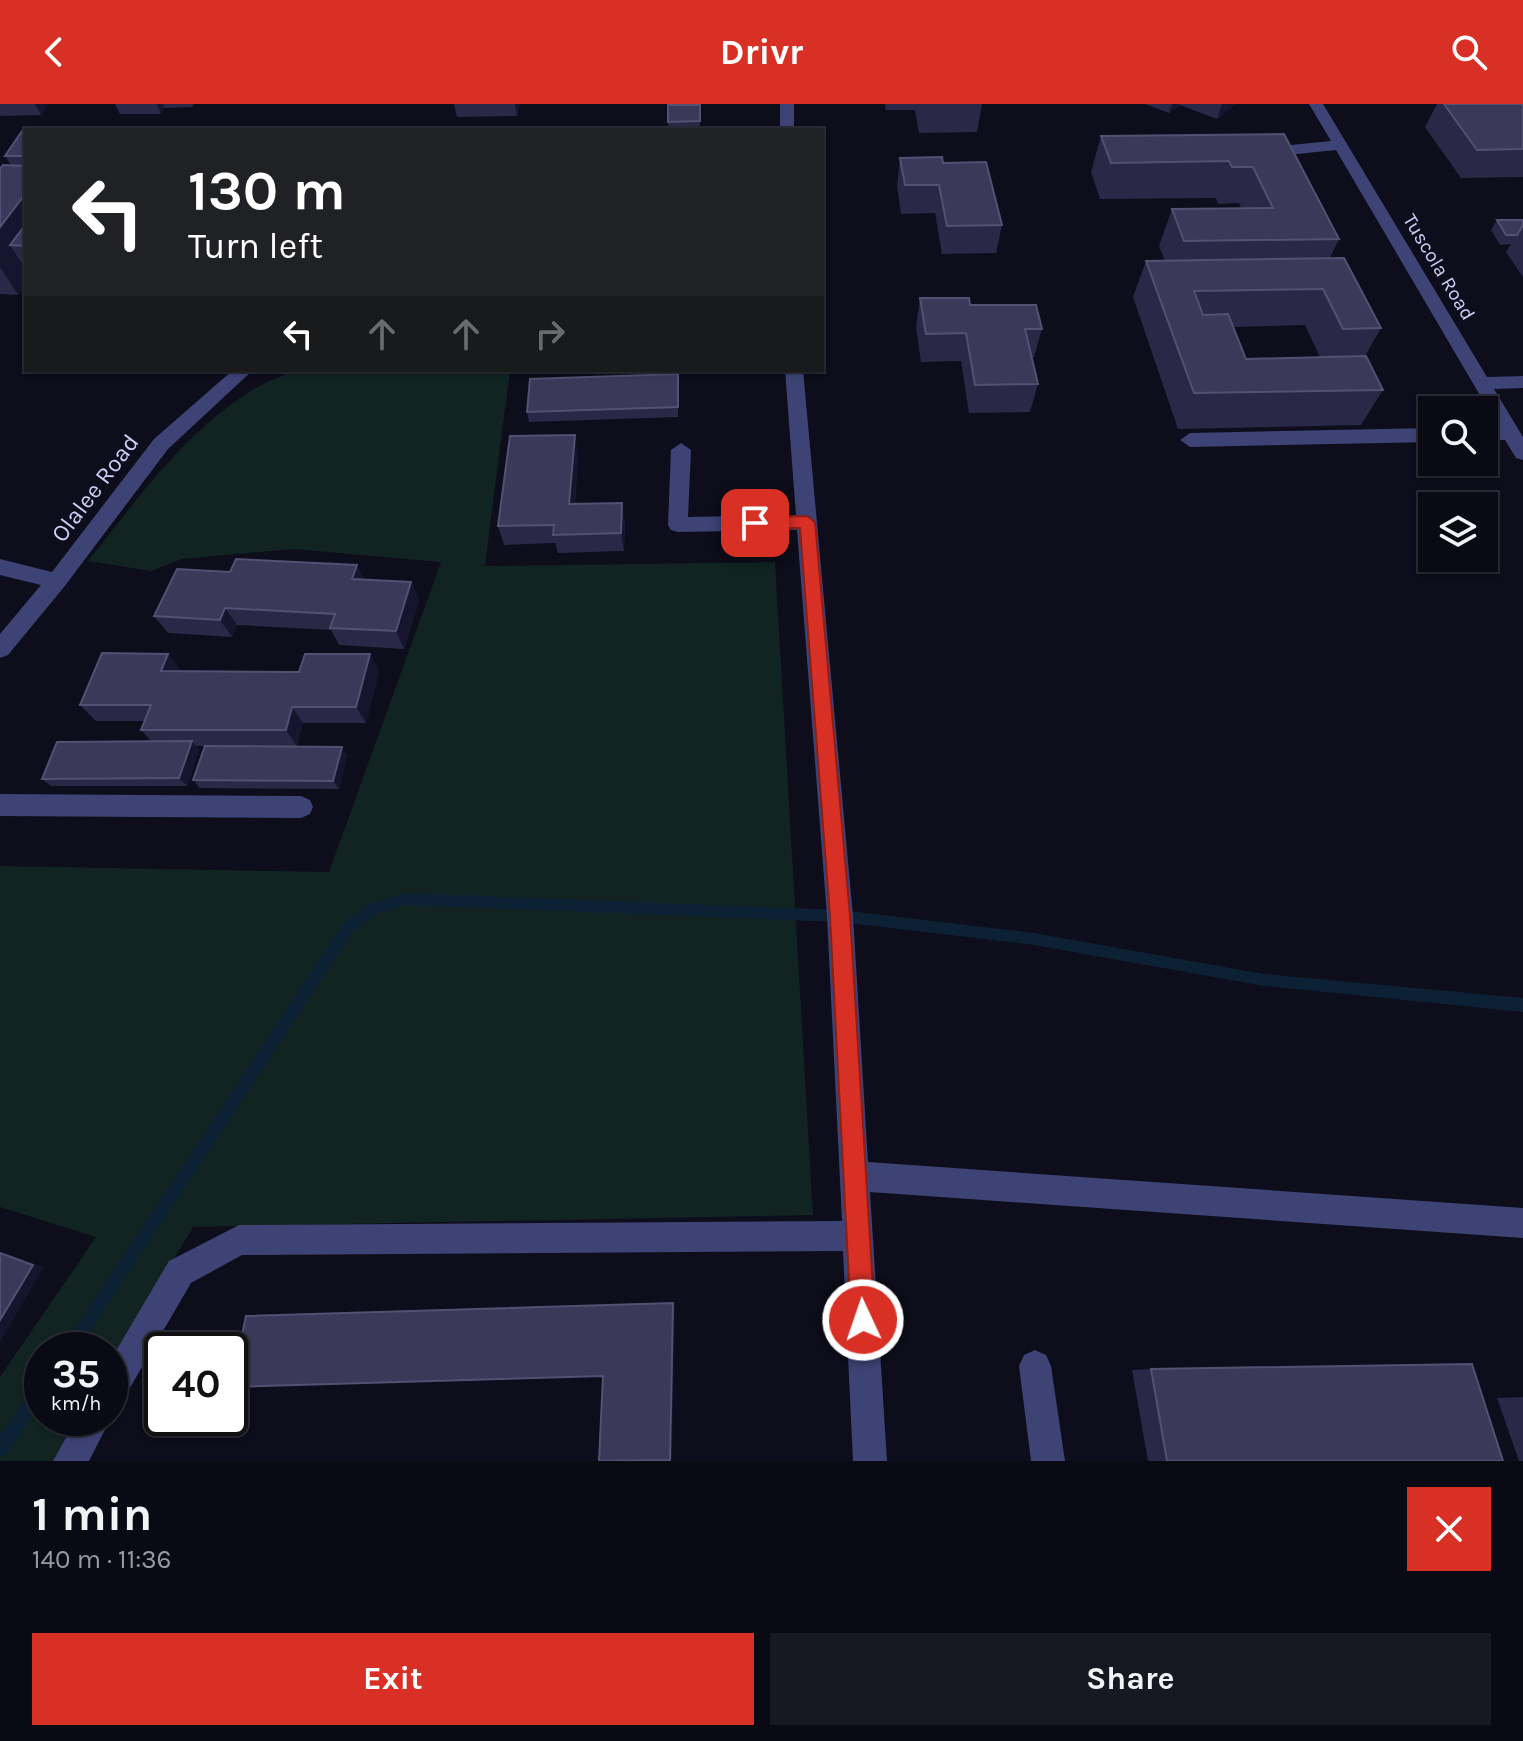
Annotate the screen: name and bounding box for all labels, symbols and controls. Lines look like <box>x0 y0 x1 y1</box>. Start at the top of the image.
icon: back <box>32 30 76 74</box>
icon: search <box>1447 30 1491 74</box>
text: Drivr <box>720 31 803 73</box>
text: 130 m <box>188 158 346 223</box>
icon: left <box>56 160 160 264</box>
street label: Tuscola Road <box>1398 210 1480 324</box>
text: Turn left <box>188 225 323 267</box>
icon: left <box>276 312 320 356</box>
icon: ahead <box>360 312 404 356</box>
icon: ahead <box>444 312 488 356</box>
icon: right <box>528 312 572 356</box>
map controls <box>1418 396 1498 572</box>
button: search <box>1418 396 1498 476</box>
street label: Olalee Road <box>45 429 145 547</box>
pin <box>721 489 789 557</box>
button: layers <box>1418 492 1498 572</box>
icon: arrive <box>733 501 777 545</box>
position arrow <box>821 1278 905 1362</box>
speed limit sign: 40 <box>144 1332 248 1436</box>
text: 35 <box>52 1350 100 1397</box>
text: km/h <box>51 1392 101 1415</box>
text: 1 min <box>32 1486 152 1542</box>
button: close <box>1407 1487 1491 1571</box>
text: 140 m · 11:36 <box>32 1544 171 1575</box>
button: Exit <box>32 1633 754 1725</box>
button: Share <box>770 1633 1491 1725</box>

